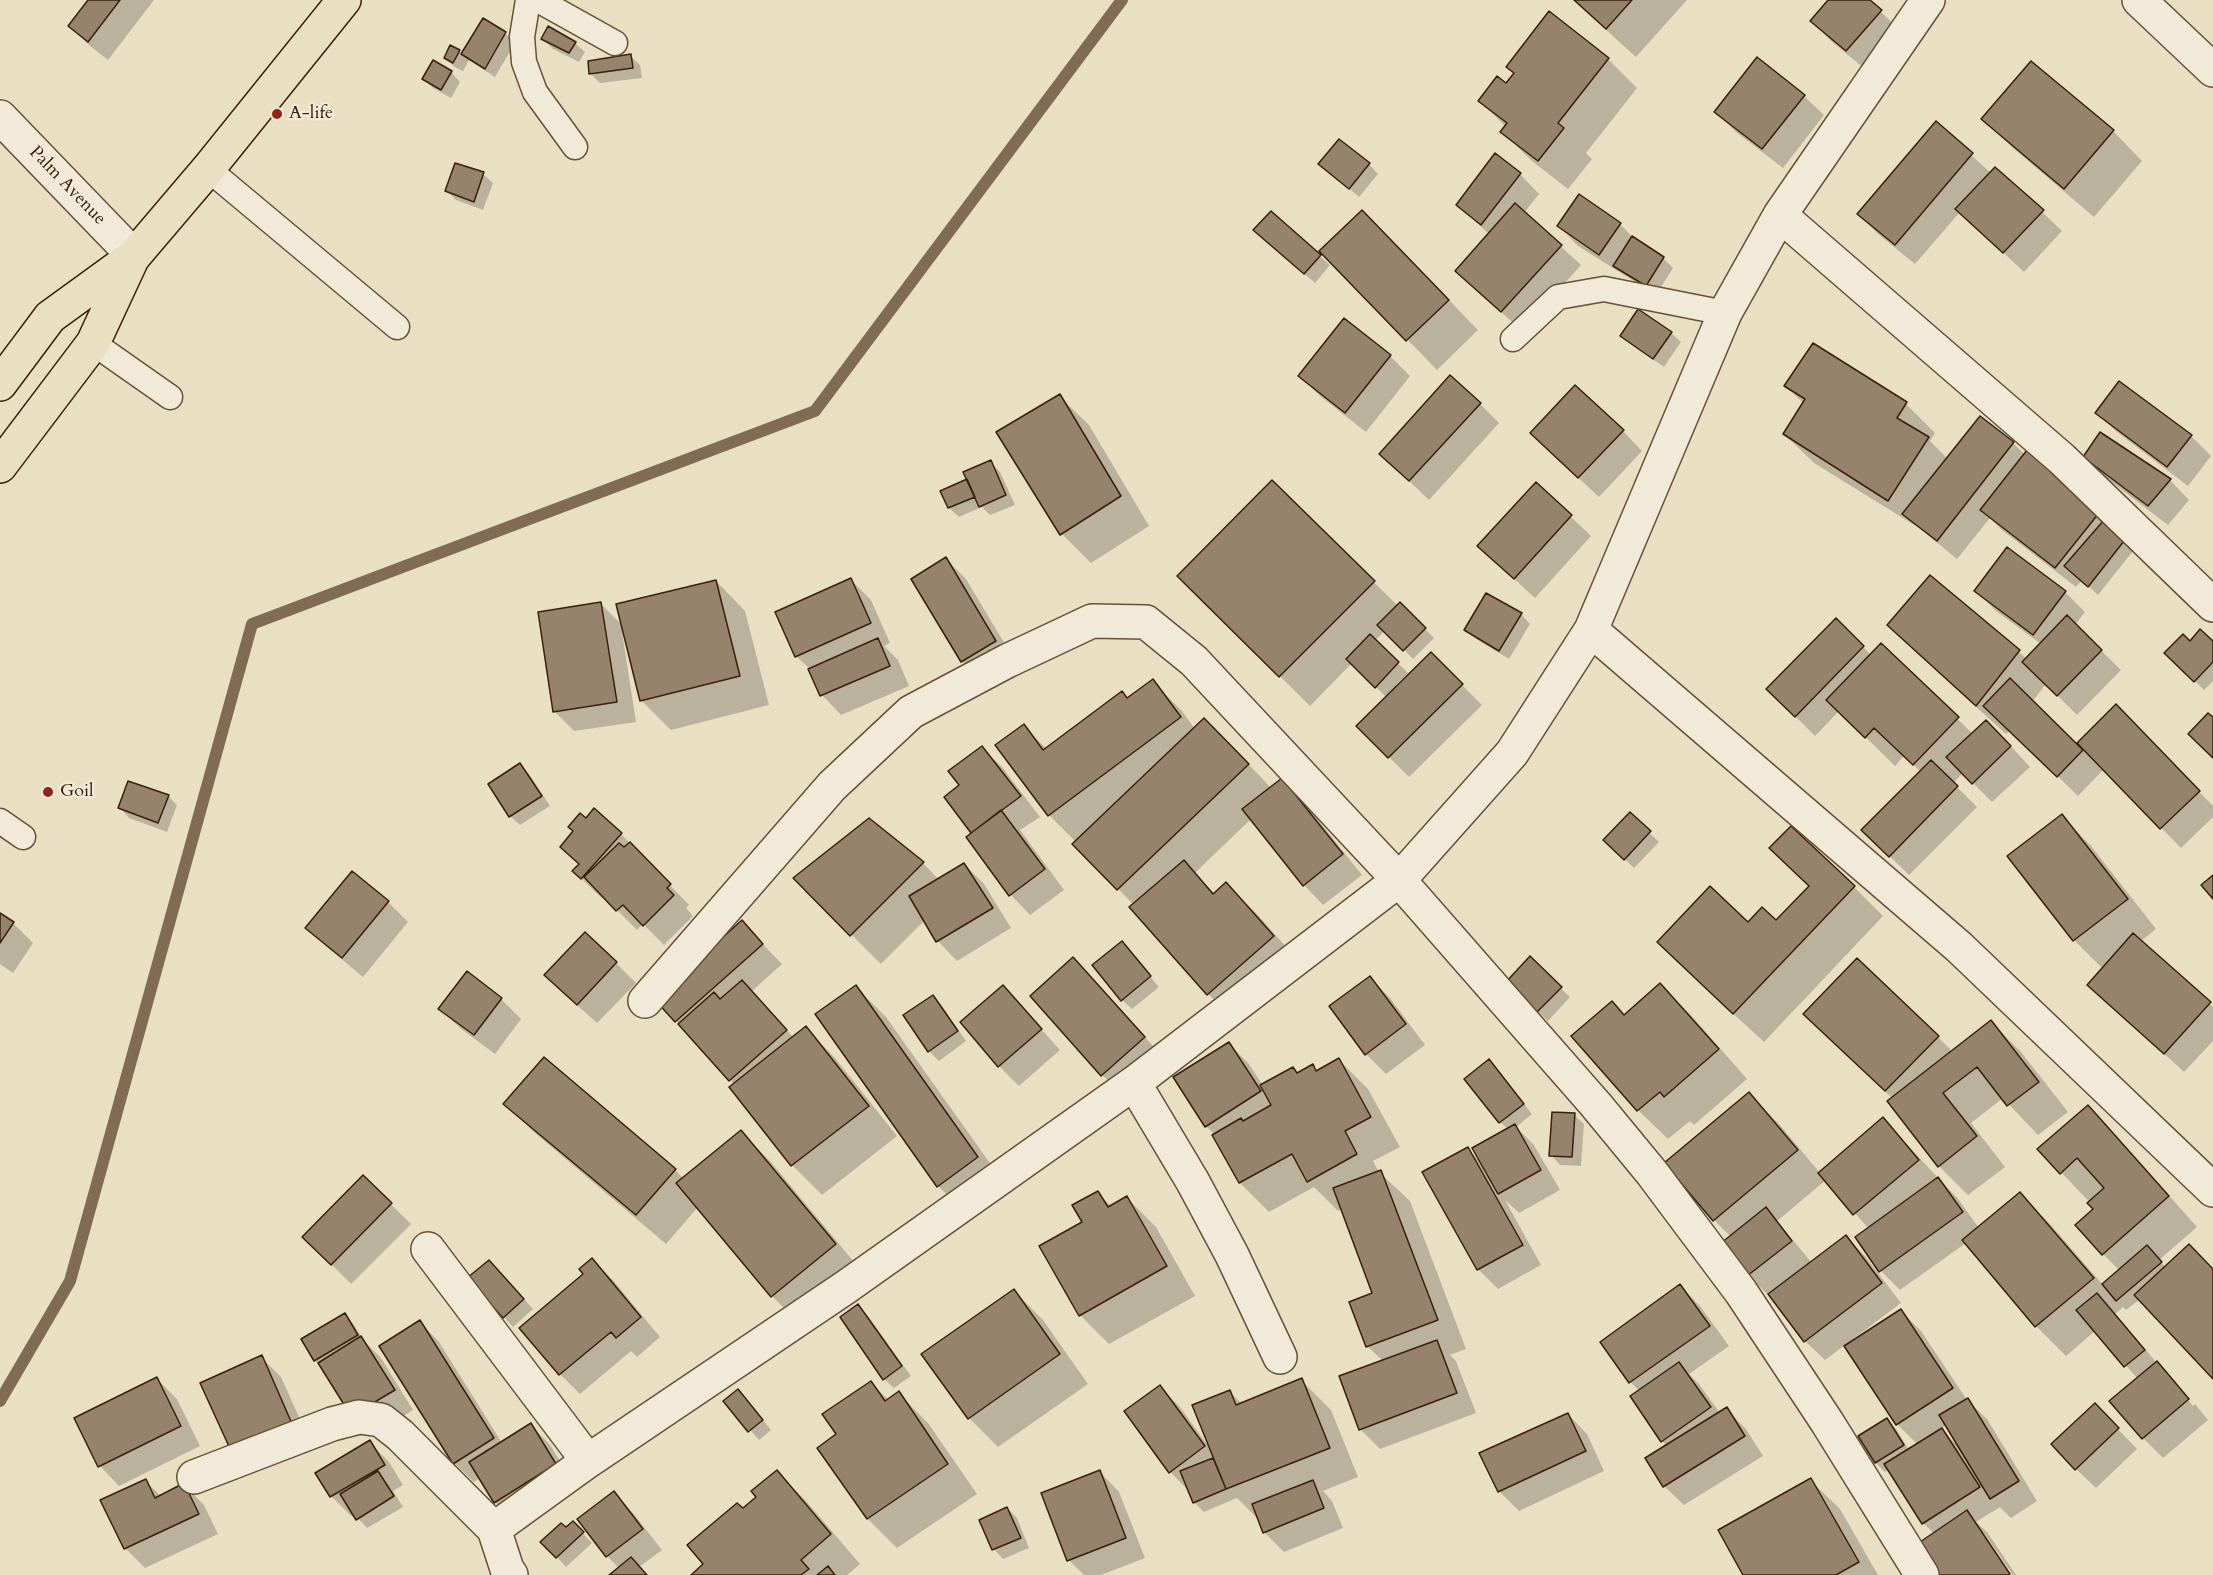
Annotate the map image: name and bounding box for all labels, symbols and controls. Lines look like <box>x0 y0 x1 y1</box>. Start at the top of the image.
place label: A-life <box>289 103 333 125</box>
marker: A-life <box>270 107 284 121</box>
street label: Palm Avenue <box>24 142 110 230</box>
place label: Goil <box>60 781 94 803</box>
marker: Goil <box>41 785 55 799</box>

